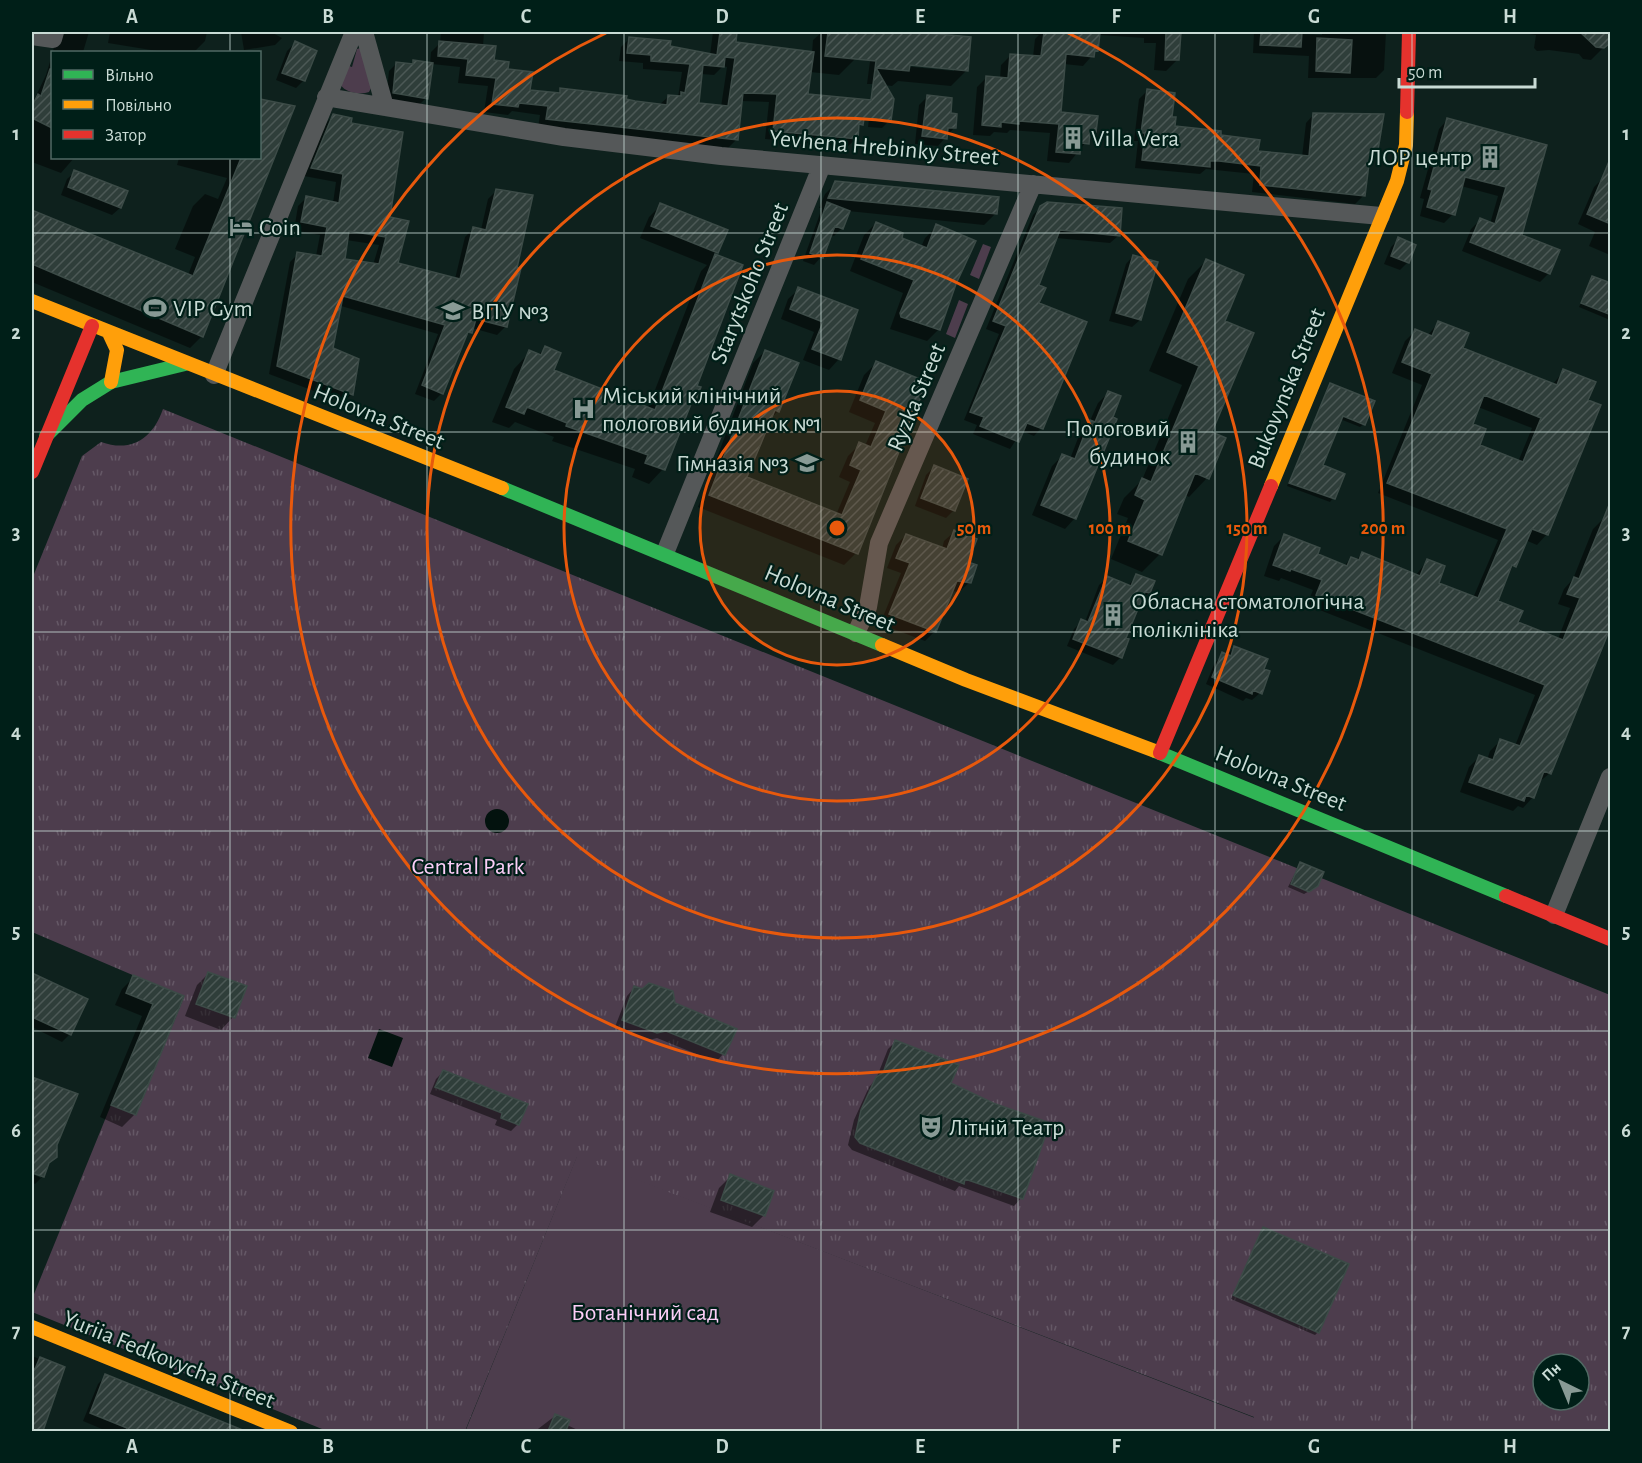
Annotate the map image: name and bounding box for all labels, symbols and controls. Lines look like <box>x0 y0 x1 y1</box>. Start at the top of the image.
text: A <box>126 7 138 27</box>
text: B <box>322 7 334 27</box>
text: C <box>521 7 532 27</box>
text: D <box>715 7 729 27</box>
text: E <box>915 7 925 27</box>
text: F <box>1111 7 1121 27</box>
text: G <box>1308 7 1320 27</box>
text: H <box>1503 7 1517 27</box>
legend <box>51 51 261 159</box>
scale bar <box>1399 51 1536 89</box>
text: 50 m <box>1408 64 1442 82</box>
text: Вільно <box>105 67 153 85</box>
text: Повільно <box>105 97 172 115</box>
text: 1 <box>12 124 20 144</box>
text: 1 <box>1622 124 1630 144</box>
building icon: Villa Vera <box>1060 125 1086 151</box>
street label: Yevhena Hrebinky Street <box>768 126 1000 170</box>
text: Затор <box>105 127 146 145</box>
place label: Villa Vera <box>1091 127 1179 151</box>
building icon: ЛОР центр <box>1477 144 1503 170</box>
place label: ЛОР центр <box>1368 146 1472 170</box>
street label: Starytskoho Street <box>707 199 793 367</box>
hotel icon: Coin <box>228 214 254 240</box>
place label: Coin <box>259 216 301 240</box>
sports icon: VIP Gym <box>142 295 168 321</box>
place label: VIP Gym <box>173 297 253 321</box>
school or university icon: ВПУ №3 <box>440 298 466 324</box>
place label: ВПУ №3 <box>471 300 549 324</box>
street label: Bukovynska Street <box>1244 304 1330 472</box>
text: 2 <box>11 323 21 343</box>
text: 2 <box>1621 323 1631 343</box>
street label: Ryzka Street <box>883 339 951 455</box>
street label: Holovna Street <box>310 380 448 454</box>
place label: Міський клінічний пологовий будинок №1 <box>602 384 822 436</box>
hospital icon: Міський клінічний пологовий будинок №1 <box>571 396 597 422</box>
place label: Пологовий будинок <box>1065 417 1170 469</box>
building icon: Пологовий будинок <box>1175 429 1201 455</box>
school or university icon: Гімназія №3 <box>794 450 820 476</box>
place label: Гімназія №3 <box>676 452 789 476</box>
centre of rings <box>827 518 847 538</box>
text: 50 m <box>957 520 991 538</box>
text: 100 m <box>1089 520 1131 538</box>
text: 150 m <box>1227 520 1267 538</box>
text: 200 m <box>1361 520 1405 538</box>
text: 3 <box>12 523 20 543</box>
text: 3 <box>1622 523 1630 543</box>
street label: Holovna Street <box>761 561 899 637</box>
place label: Обласна стоматологічна поліклініка <box>1131 590 1364 642</box>
building icon: Обласна стоматологічна поліклініка <box>1100 602 1126 628</box>
text: 4 <box>11 722 21 742</box>
text: 4 <box>1621 722 1631 742</box>
street label: Holovna Street <box>1212 742 1350 816</box>
park label: Central Park <box>411 855 525 879</box>
text: 5 <box>12 922 20 942</box>
text: 5 <box>1622 922 1630 942</box>
theatre icon: Літній Театр <box>918 1114 944 1140</box>
place label: Літній Театр <box>949 1116 1064 1140</box>
text: 6 <box>11 1121 21 1141</box>
text: 6 <box>1621 1121 1631 1141</box>
park label: Ботанічний сад <box>571 1301 719 1325</box>
street label: Yuriia Fedkovycha Street <box>59 1306 278 1414</box>
text: 7 <box>12 1321 21 1341</box>
text: 7 <box>1622 1321 1631 1341</box>
north arrow <box>1531 1352 1591 1412</box>
text: Пн <box>1539 1359 1564 1384</box>
text: A <box>126 1437 138 1457</box>
text: B <box>322 1437 334 1457</box>
text: C <box>521 1437 532 1457</box>
text: D <box>715 1437 729 1457</box>
text: E <box>915 1437 925 1457</box>
text: F <box>1111 1437 1121 1457</box>
text: G <box>1308 1437 1320 1457</box>
text: H <box>1503 1437 1517 1457</box>

